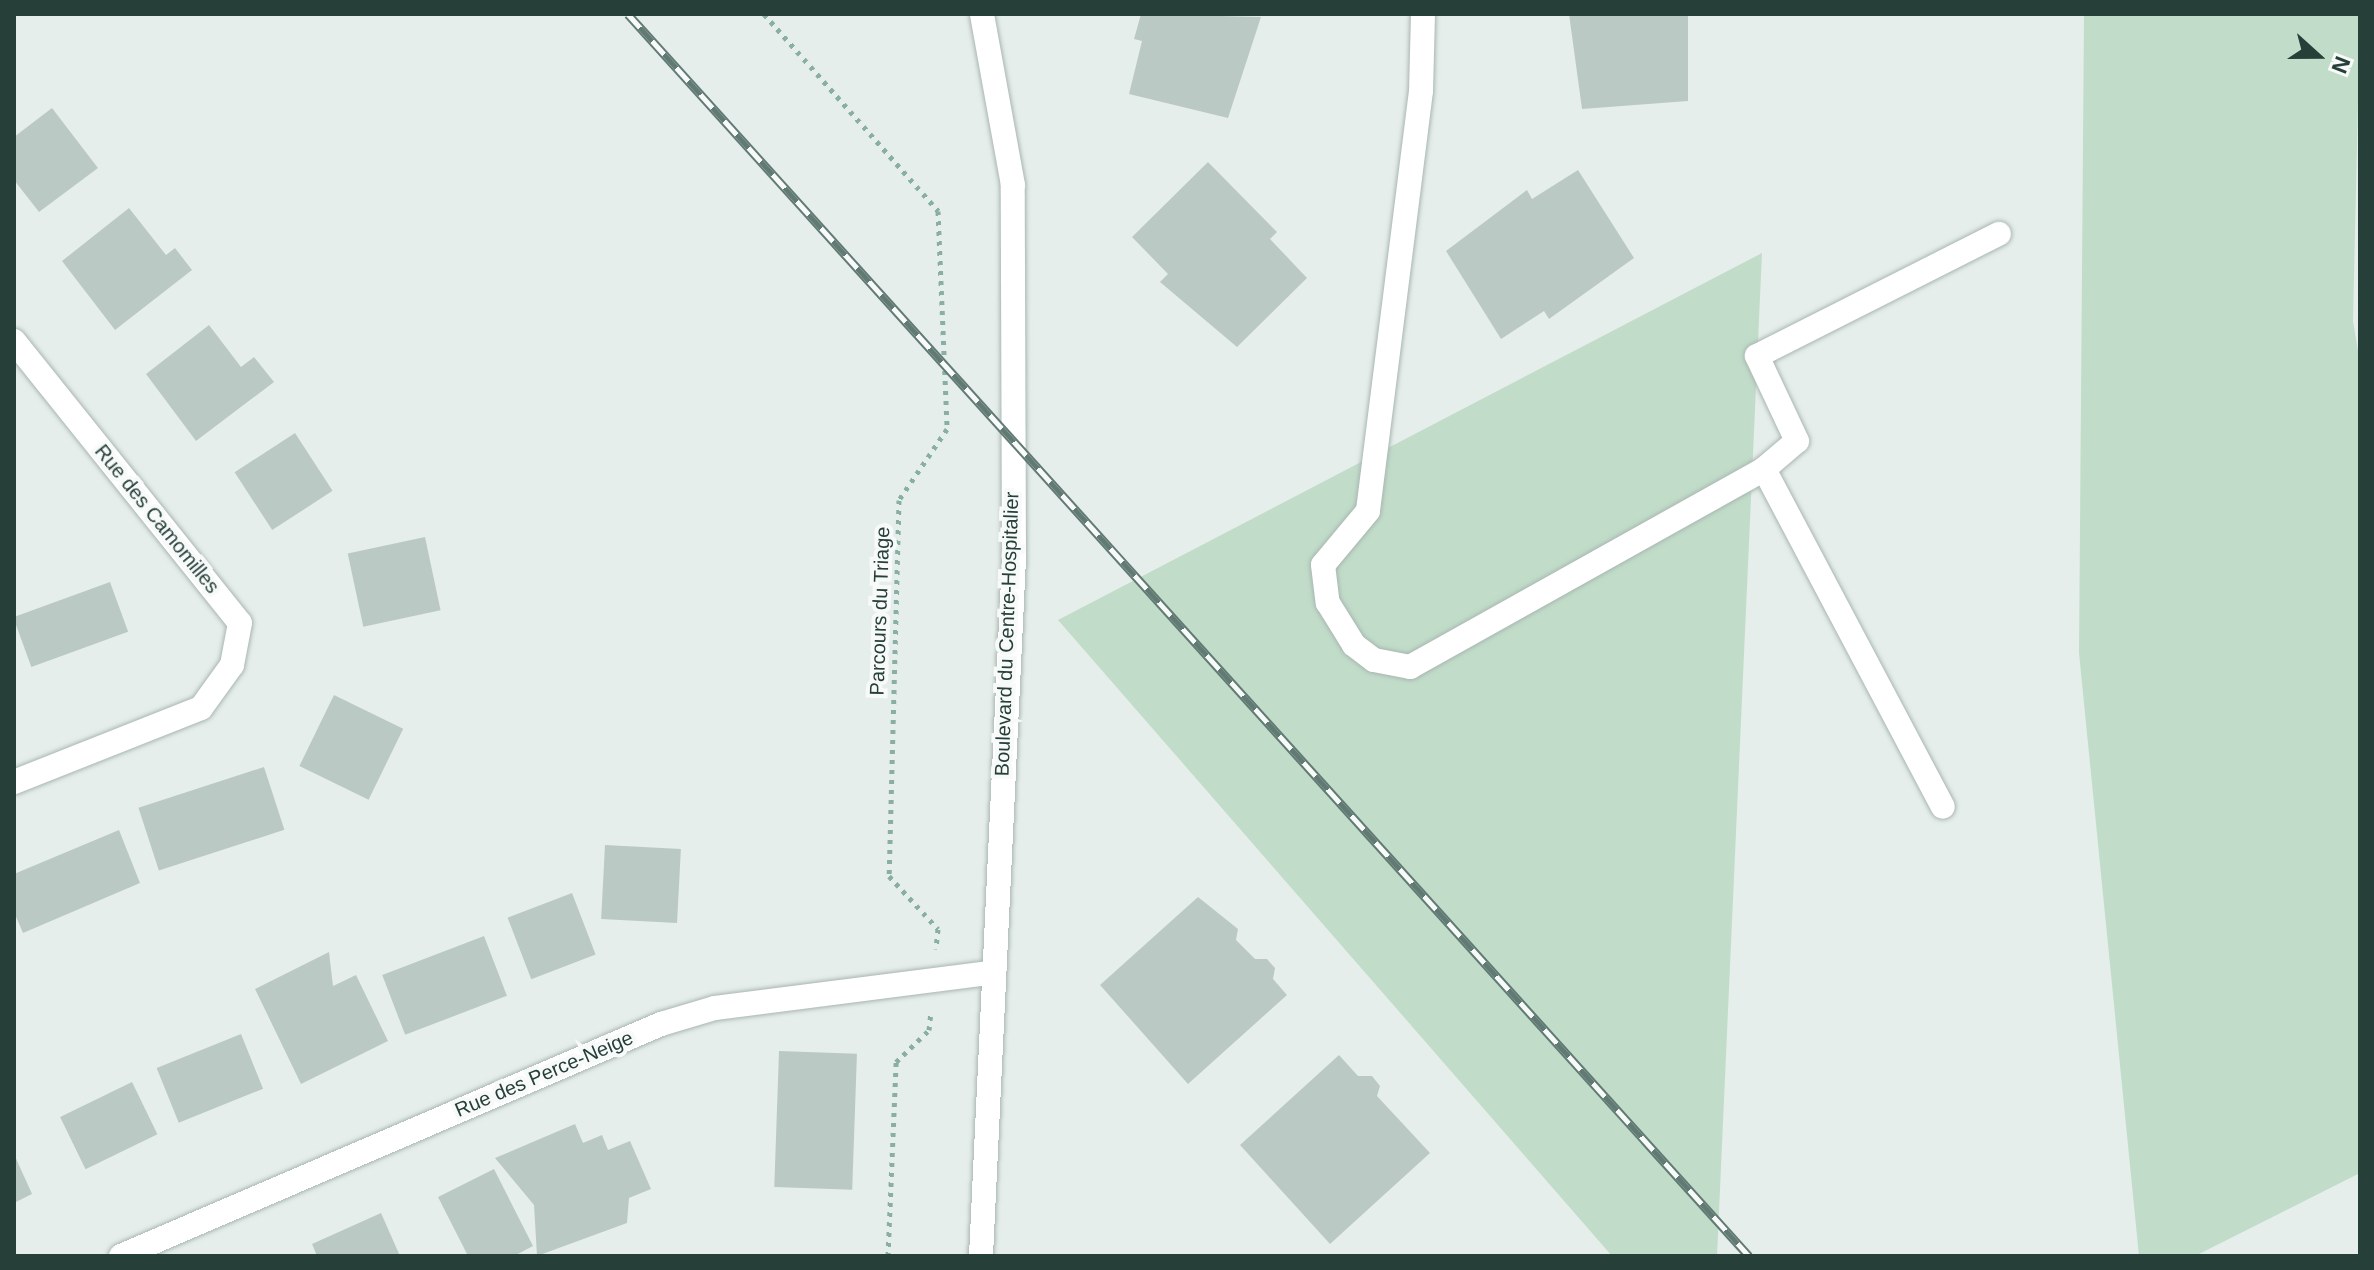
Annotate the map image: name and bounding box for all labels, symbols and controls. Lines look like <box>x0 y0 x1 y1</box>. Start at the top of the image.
north arrow <box>2278 16 2358 96</box>
text: N <box>2326 53 2355 77</box>
street label: Rue des Camomilles <box>90 440 224 598</box>
street label: Boulevard du Centre-Hospitalier <box>990 491 1024 777</box>
street label: Parcours du Triage <box>865 526 895 696</box>
street label: Rue des Perce-Neige <box>451 1026 637 1122</box>

